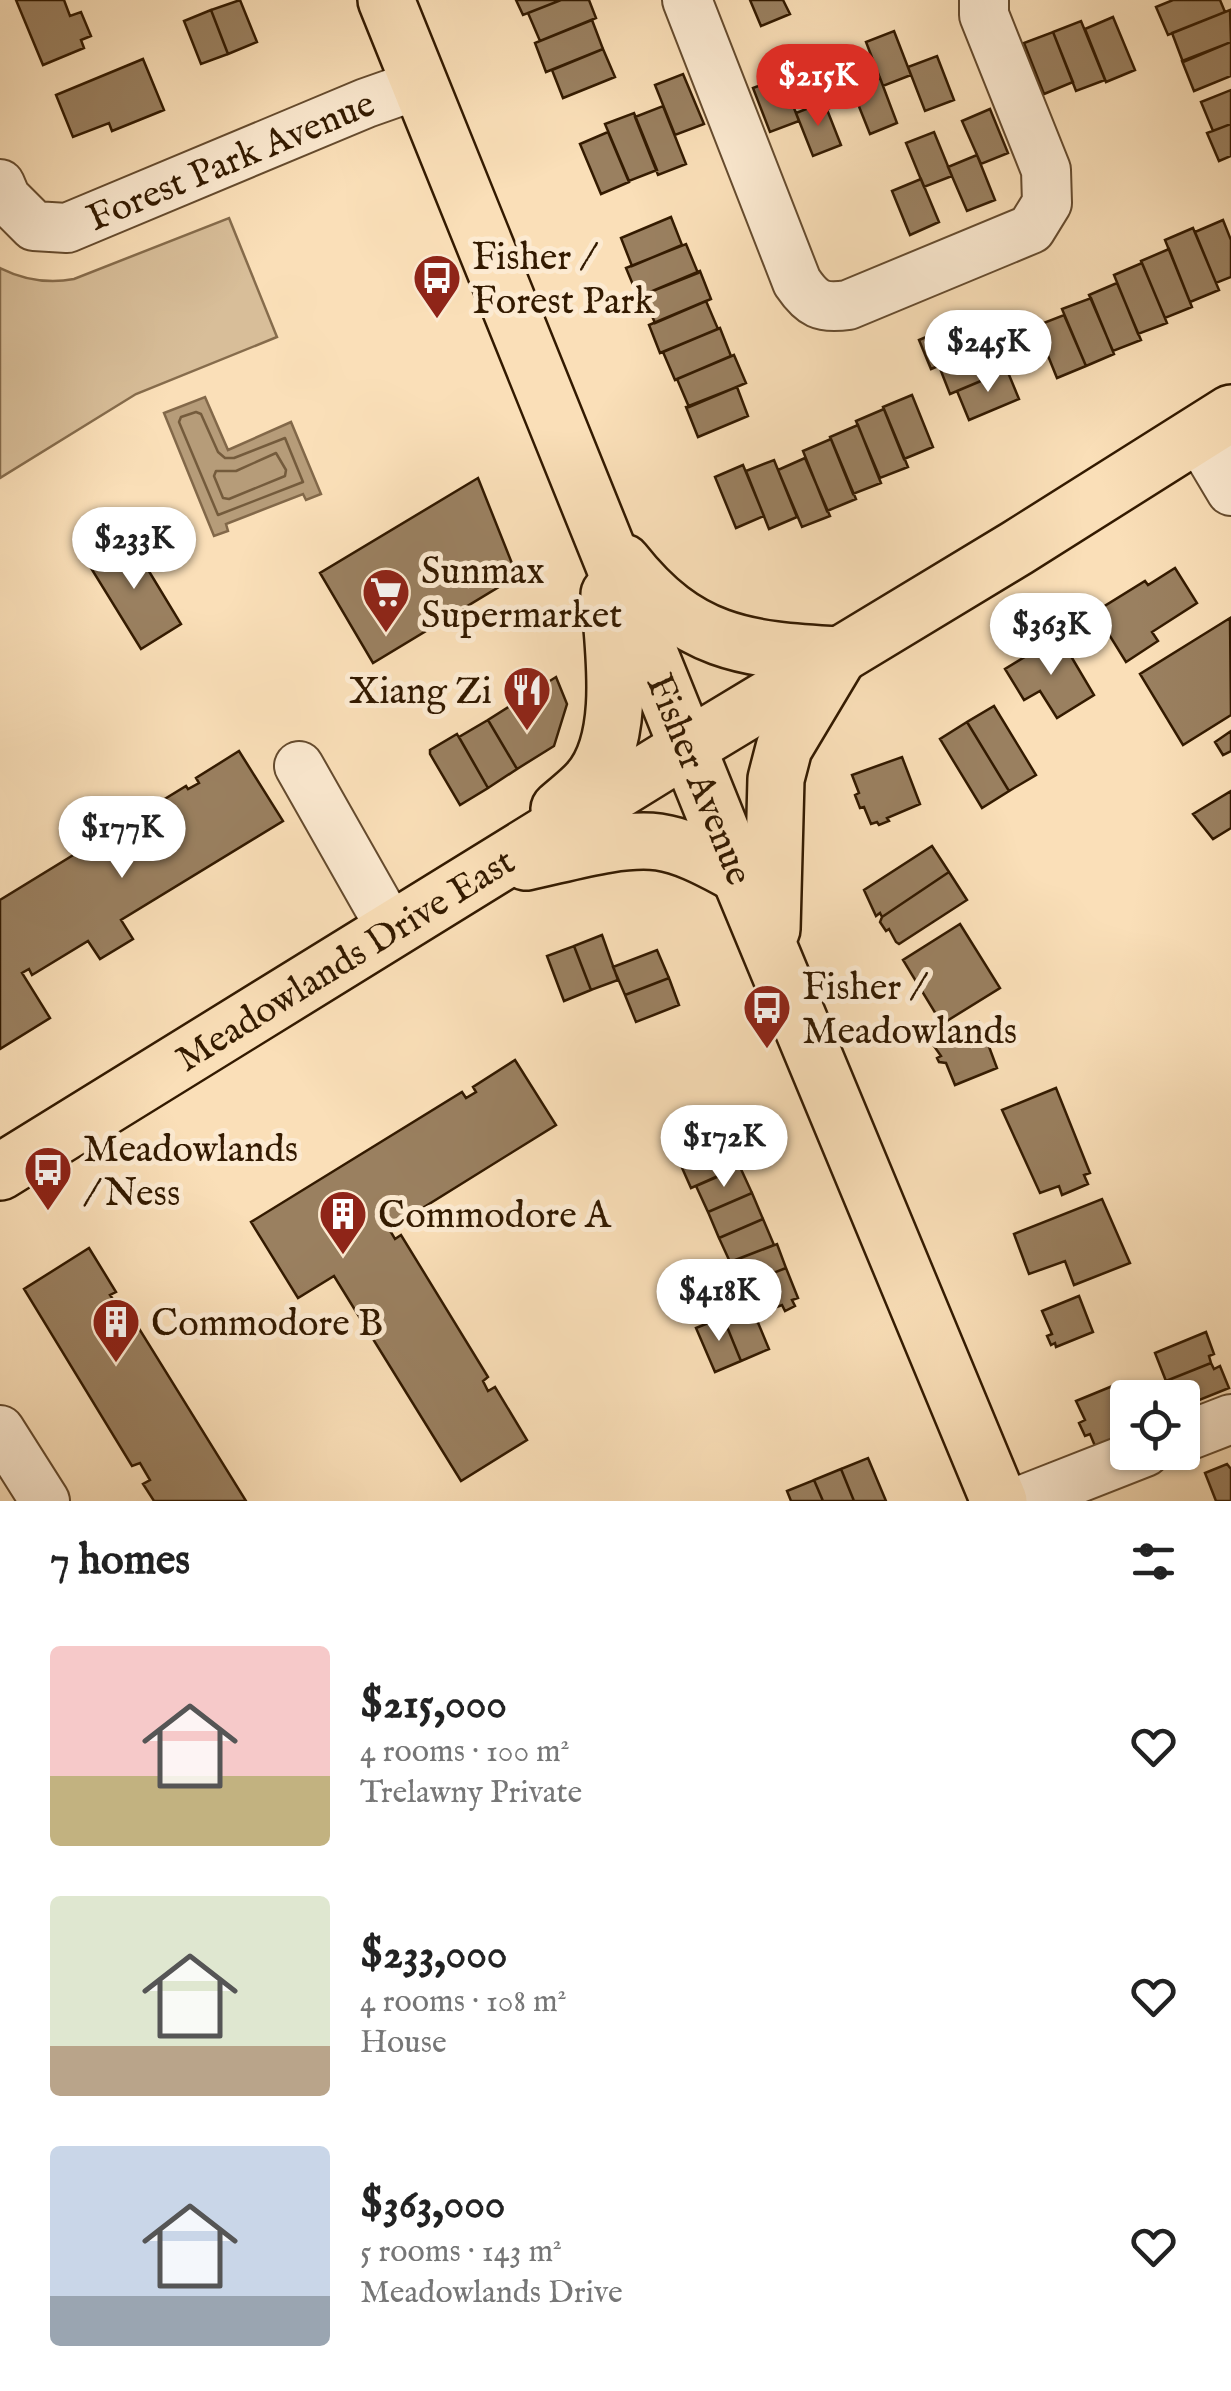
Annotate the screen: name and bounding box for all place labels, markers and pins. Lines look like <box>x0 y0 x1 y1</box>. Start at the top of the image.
pin: $215K <box>748 44 888 129</box>
place label: Fisher / Forest Park <box>472 235 655 327</box>
bus stop icon: Fisher / Forest Park <box>411 252 463 320</box>
pin: $245K <box>918 310 1058 395</box>
pin: $233K <box>64 507 204 592</box>
place label: Sunmax Supermarket <box>421 549 622 641</box>
supermarket icon: Sunmax Supermarket <box>360 566 412 634</box>
pin: $363K <box>981 593 1121 678</box>
restaurant icon: Xiang Zi <box>501 664 553 732</box>
place label: Xiang Zi <box>349 669 492 717</box>
pin: $177K <box>52 796 192 881</box>
place label: Fisher / Meadowlands <box>802 965 1017 1057</box>
bus stop icon: Fisher / Meadowlands <box>741 982 793 1050</box>
pin: $172K <box>654 1105 794 1190</box>
place label: Meadowlands / Ness <box>83 1127 298 1219</box>
bus stop icon: Meadowlands / Ness <box>22 1144 74 1212</box>
building icon: Commodore A <box>317 1188 369 1256</box>
place label: Commodore A <box>378 1193 612 1241</box>
pin: $418K <box>649 1259 789 1344</box>
building icon: Commodore B <box>90 1296 142 1364</box>
place label: Commodore B <box>151 1301 383 1349</box>

